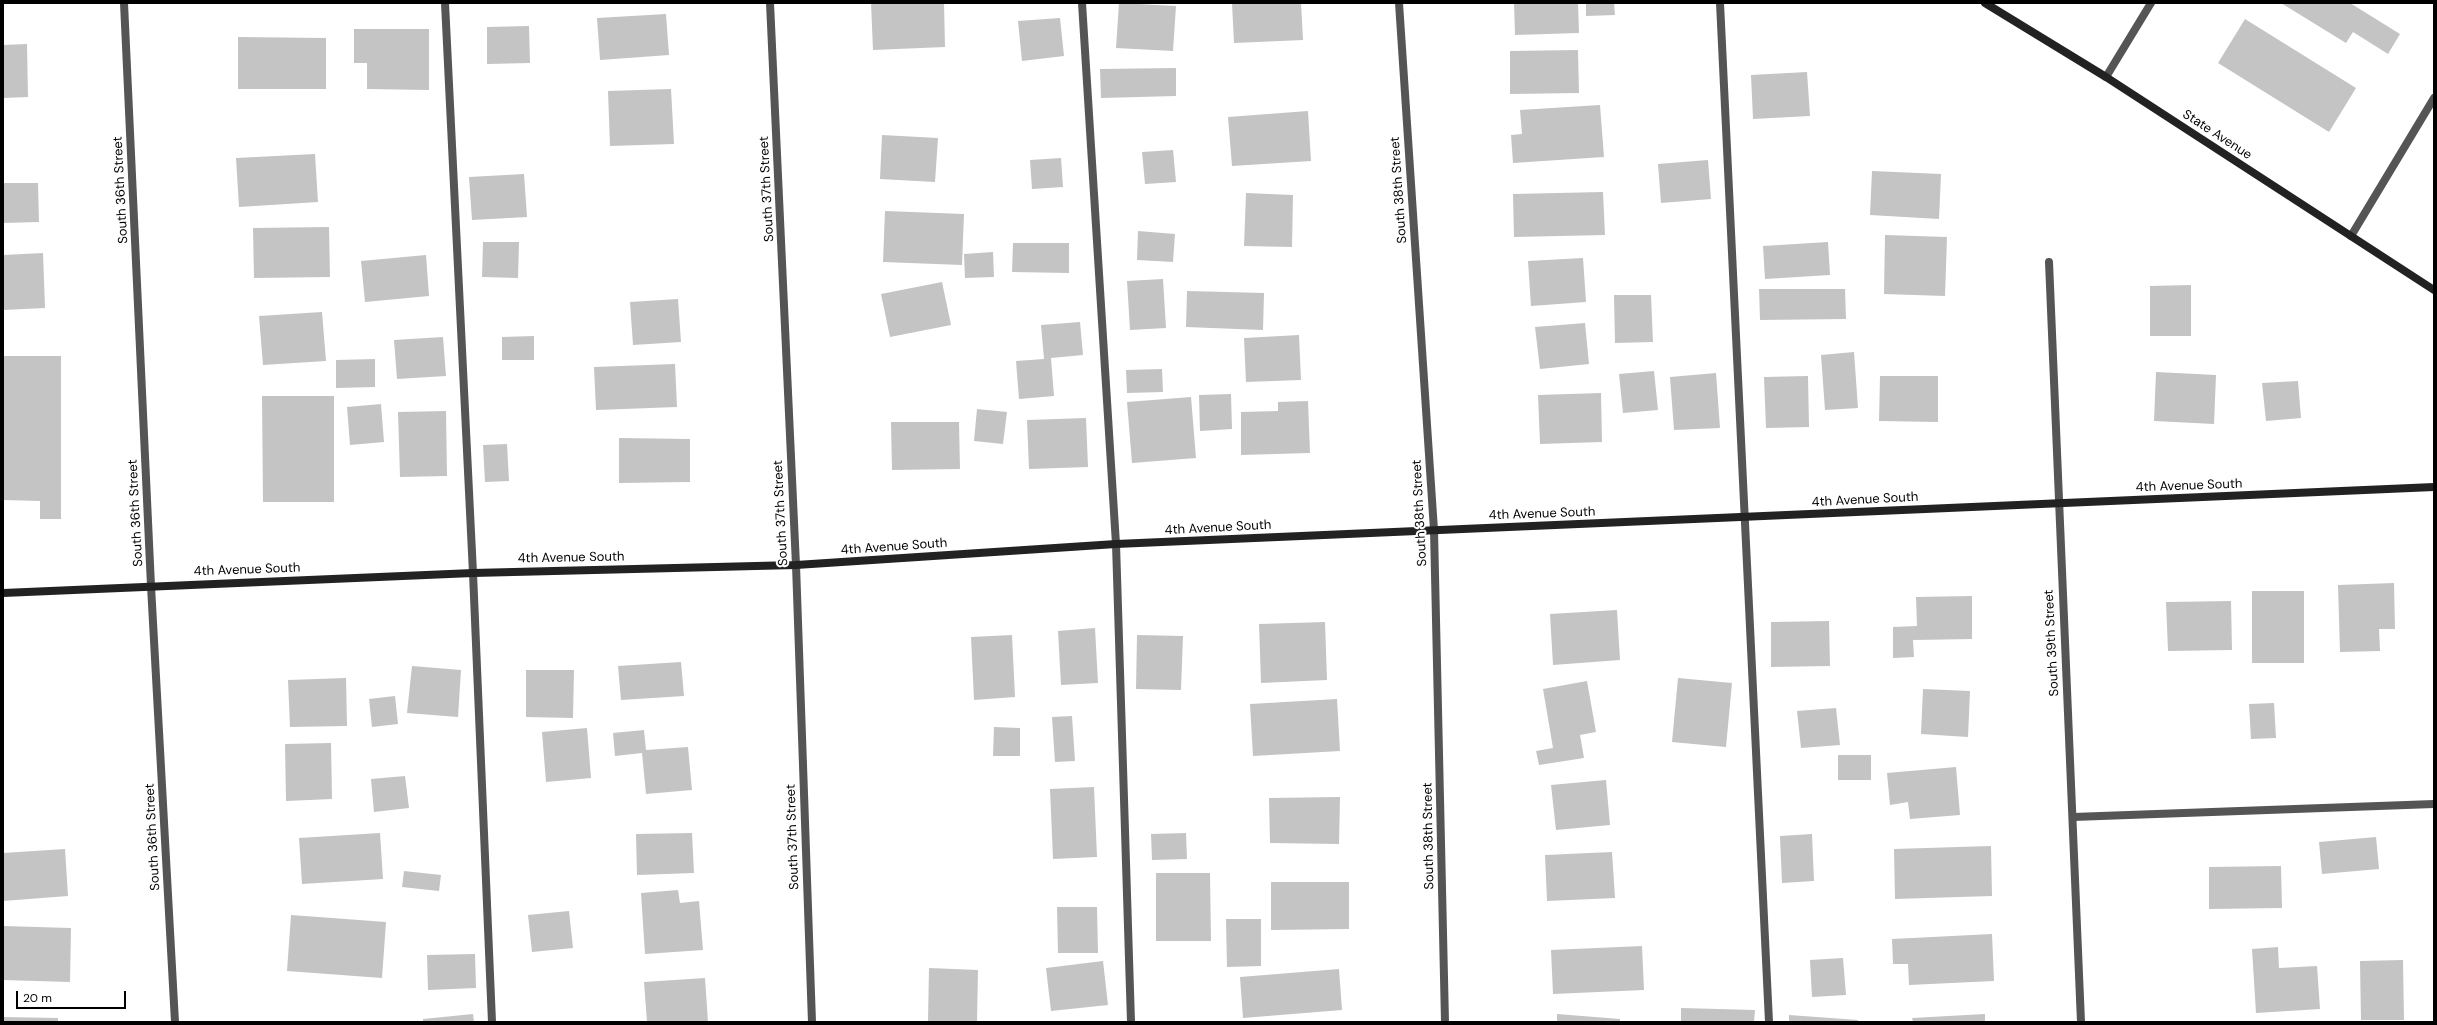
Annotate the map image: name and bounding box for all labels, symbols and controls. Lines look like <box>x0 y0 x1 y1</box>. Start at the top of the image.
street label: State Avenue <box>2179 107 2255 163</box>
street label: South 36th Street <box>110 136 132 244</box>
street label: South 37th Street <box>756 136 778 242</box>
street label: South 38th Street <box>1387 136 1411 244</box>
street label: South 36th Street <box>125 459 147 567</box>
street label: South 38th Street <box>1409 459 1431 567</box>
street label: South 37th Street <box>770 460 792 566</box>
street label: 4th Avenue South <box>2135 476 2243 496</box>
street label: 4th Avenue South <box>1811 489 1919 511</box>
street label: 4th Avenue South <box>1488 504 1596 524</box>
street label: 4th Avenue South <box>1164 517 1272 539</box>
street label: 4th Avenue South <box>840 535 948 559</box>
street label: 4th Avenue South <box>517 549 625 567</box>
street label: 4th Avenue South <box>193 560 301 580</box>
street label: South 39th Street <box>2041 589 2063 697</box>
street label: South 38th Street <box>1420 782 1438 890</box>
street label: South 36th Street <box>142 783 164 891</box>
street label: South 37th Street <box>783 784 803 890</box>
scale bar <box>18 983 128 1009</box>
text: 20 m <box>23 990 52 1006</box>

